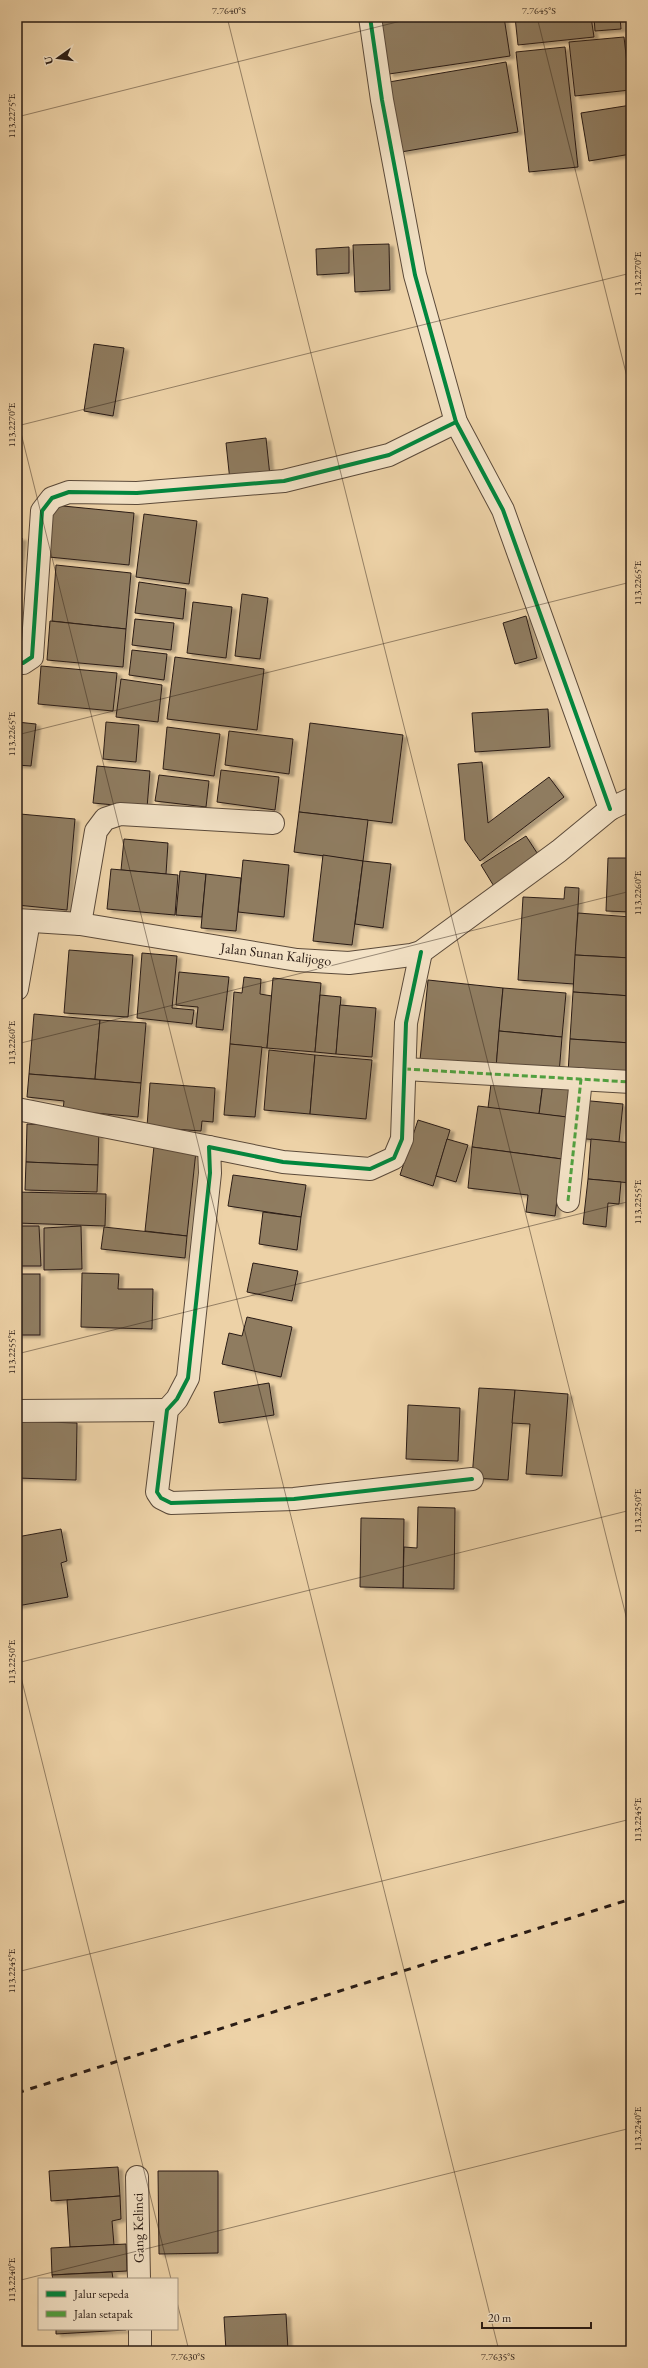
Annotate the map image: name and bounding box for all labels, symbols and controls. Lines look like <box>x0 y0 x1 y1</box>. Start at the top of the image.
text: 7.7640°S <box>212 4 246 17</box>
text: 7.7645°S <box>522 4 556 17</box>
north arrow <box>38 38 78 78</box>
text: U <box>40 54 56 66</box>
text: 113.2275°E <box>5 93 18 138</box>
text: 113.2270°E <box>631 251 644 296</box>
text: 113.2270°E <box>5 402 18 447</box>
text: 113.2265°E <box>631 560 644 605</box>
text: 113.2265°E <box>5 711 18 756</box>
text: 113.2260°E <box>631 870 644 915</box>
street label: Jalan Sunan Kalijogo <box>219 938 333 970</box>
text: 113.2260°E <box>5 1020 18 1065</box>
text: 113.2255°E <box>631 1179 644 1224</box>
text: 113.2255°E <box>5 1329 18 1374</box>
text: 113.2250°E <box>631 1488 644 1533</box>
text: 113.2250°E <box>5 1639 18 1684</box>
text: 113.2245°E <box>631 1797 644 1842</box>
text: 113.2245°E <box>5 1948 18 1993</box>
text: 113.2240°E <box>631 2106 644 2151</box>
street label: Gang Kelinci <box>128 2192 148 2263</box>
text: 113.2240°E <box>5 2257 18 2302</box>
legend <box>38 2278 178 2330</box>
text: Jalur sepeda <box>73 2286 129 2302</box>
scale bar <box>482 2304 591 2330</box>
text: Jalan setapak <box>73 2306 133 2322</box>
text: 20 m <box>488 2310 512 2326</box>
text: 7.7630°S <box>171 2350 205 2363</box>
text: 7.7635°S <box>481 2350 515 2363</box>

